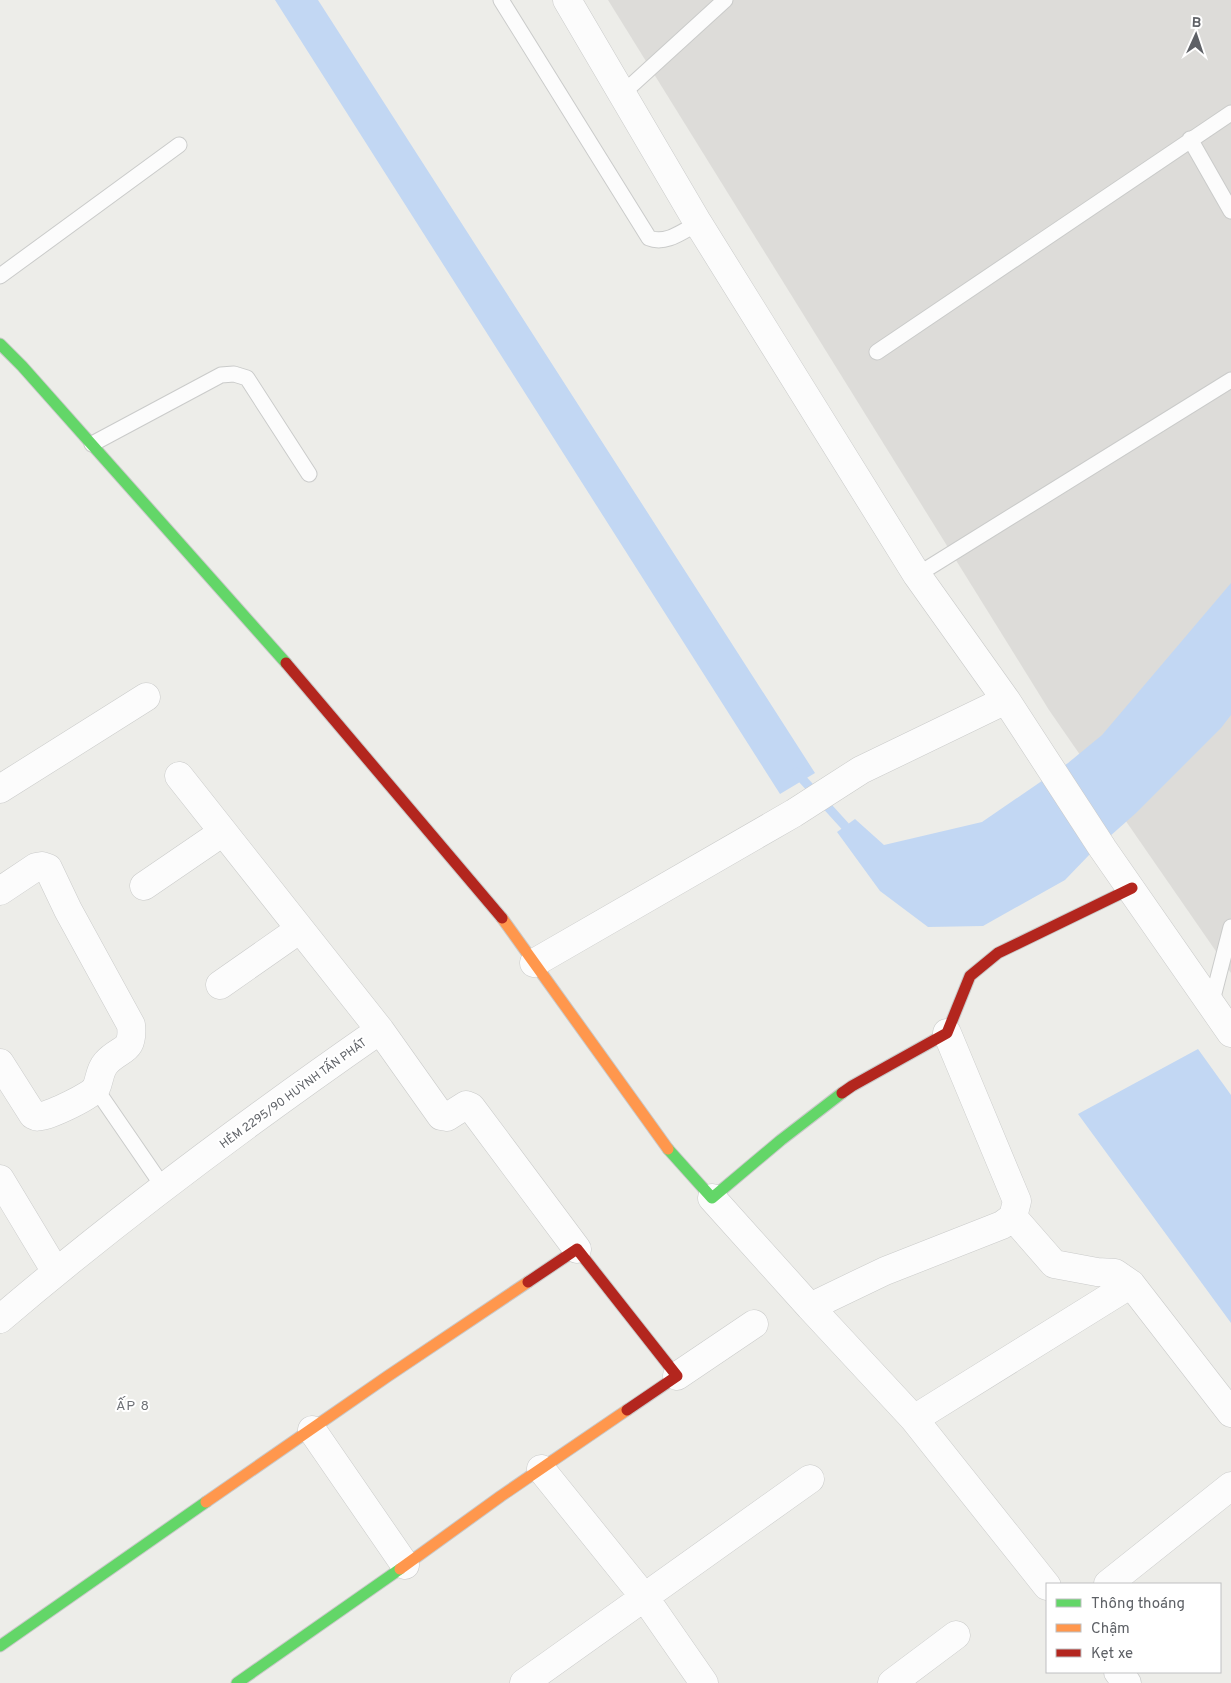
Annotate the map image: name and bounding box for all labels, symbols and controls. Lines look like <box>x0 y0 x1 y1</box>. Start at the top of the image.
north arrow <box>1171 10 1221 60</box>
text: B <box>1191 15 1202 32</box>
street label: HẺM 2295/90 HUỲNH TẤN PHÁT <box>216 1034 370 1153</box>
district label: ẤP 8 <box>116 1396 150 1415</box>
legend <box>1046 1583 1221 1673</box>
text: Thông thoáng <box>1091 1595 1185 1614</box>
text: Chậm <box>1091 1620 1130 1639</box>
text: Kẹt xe <box>1091 1645 1133 1664</box>

